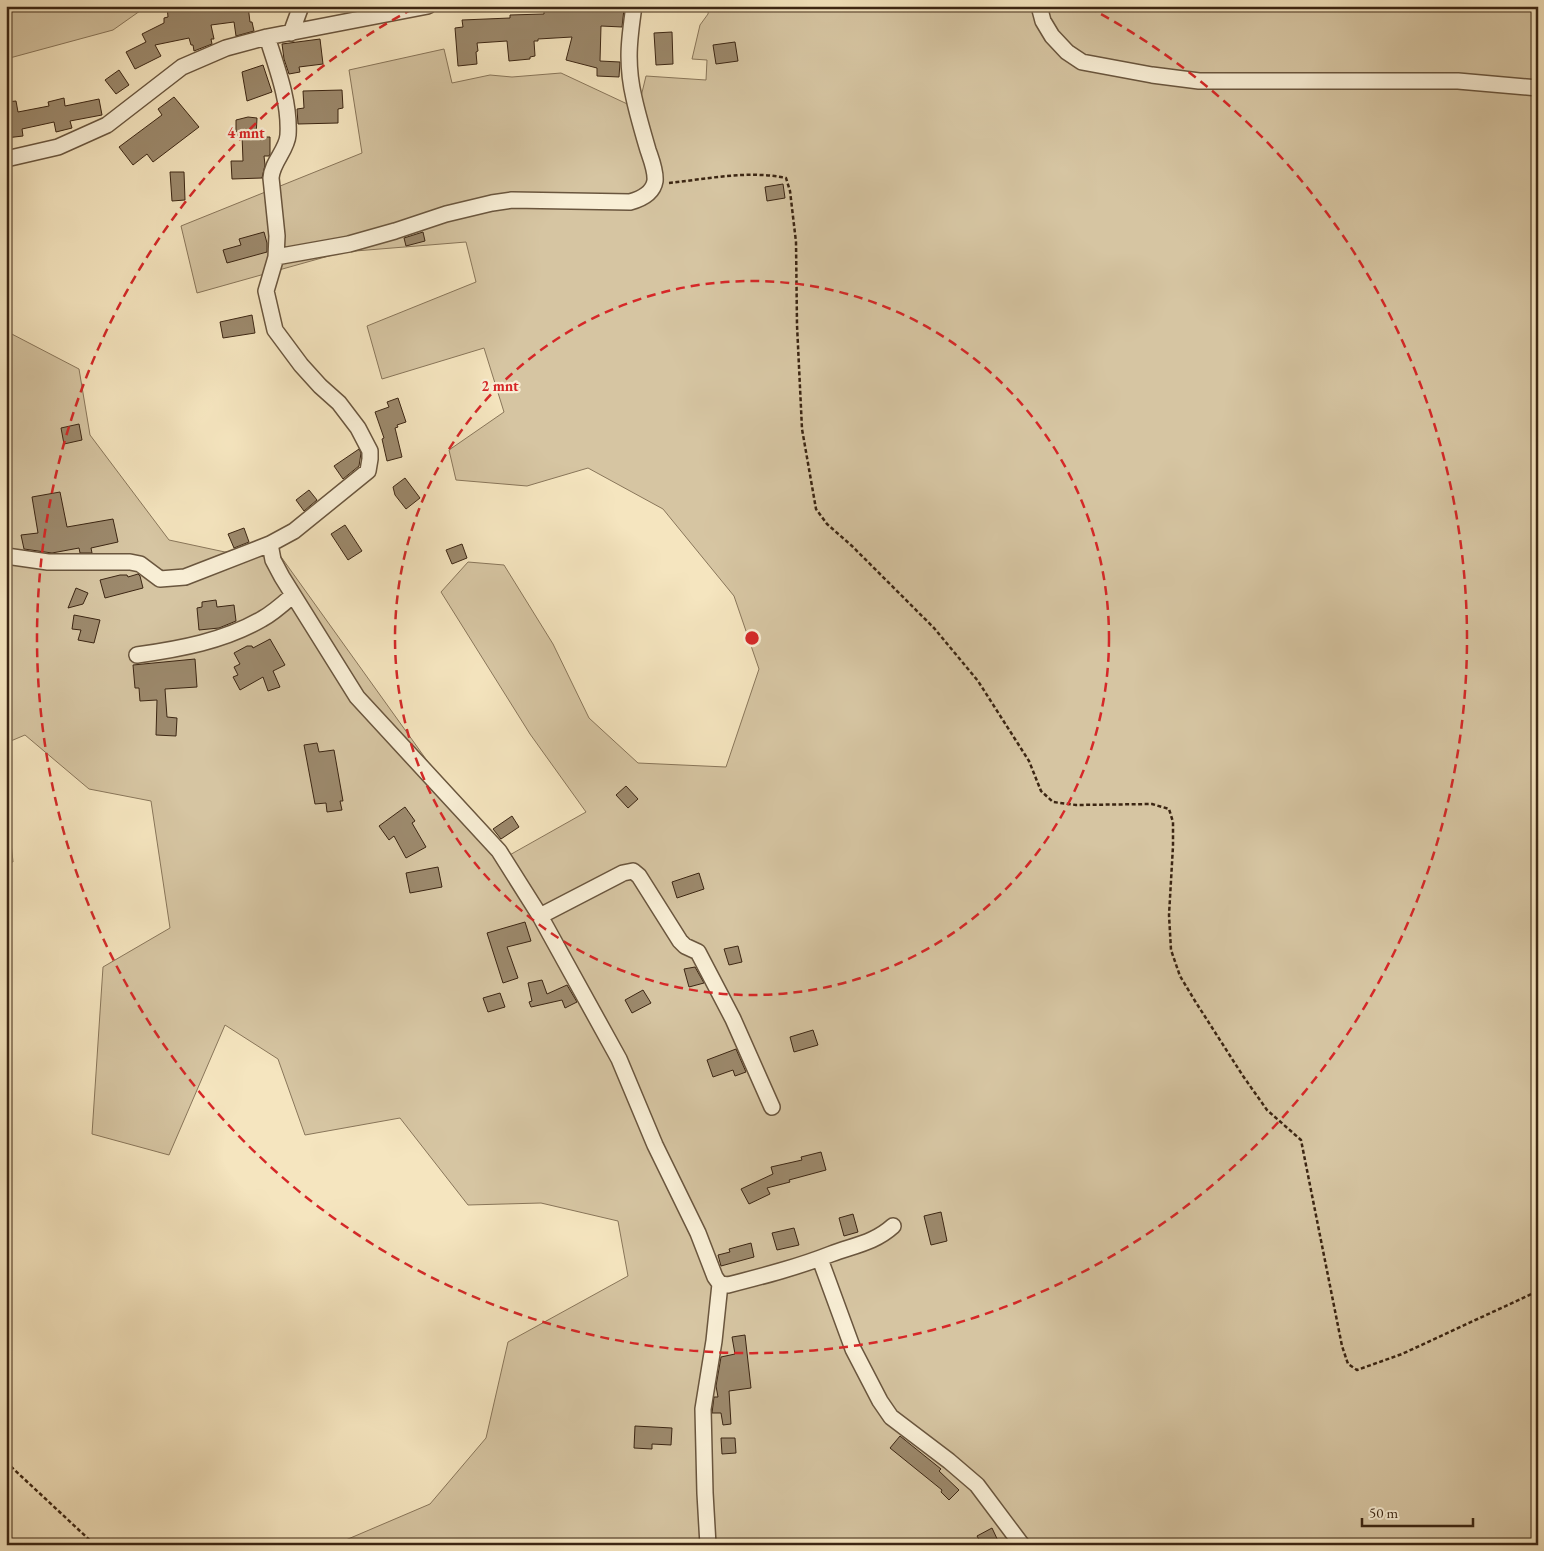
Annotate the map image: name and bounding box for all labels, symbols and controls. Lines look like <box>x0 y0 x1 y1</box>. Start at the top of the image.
text: 4 mnt <box>227 123 265 142</box>
text: 2 mnt <box>481 376 519 395</box>
centre of rings <box>743 629 761 647</box>
scale bar <box>1362 1496 1473 1528</box>
text: 50 m <box>1369 1503 1398 1522</box>

